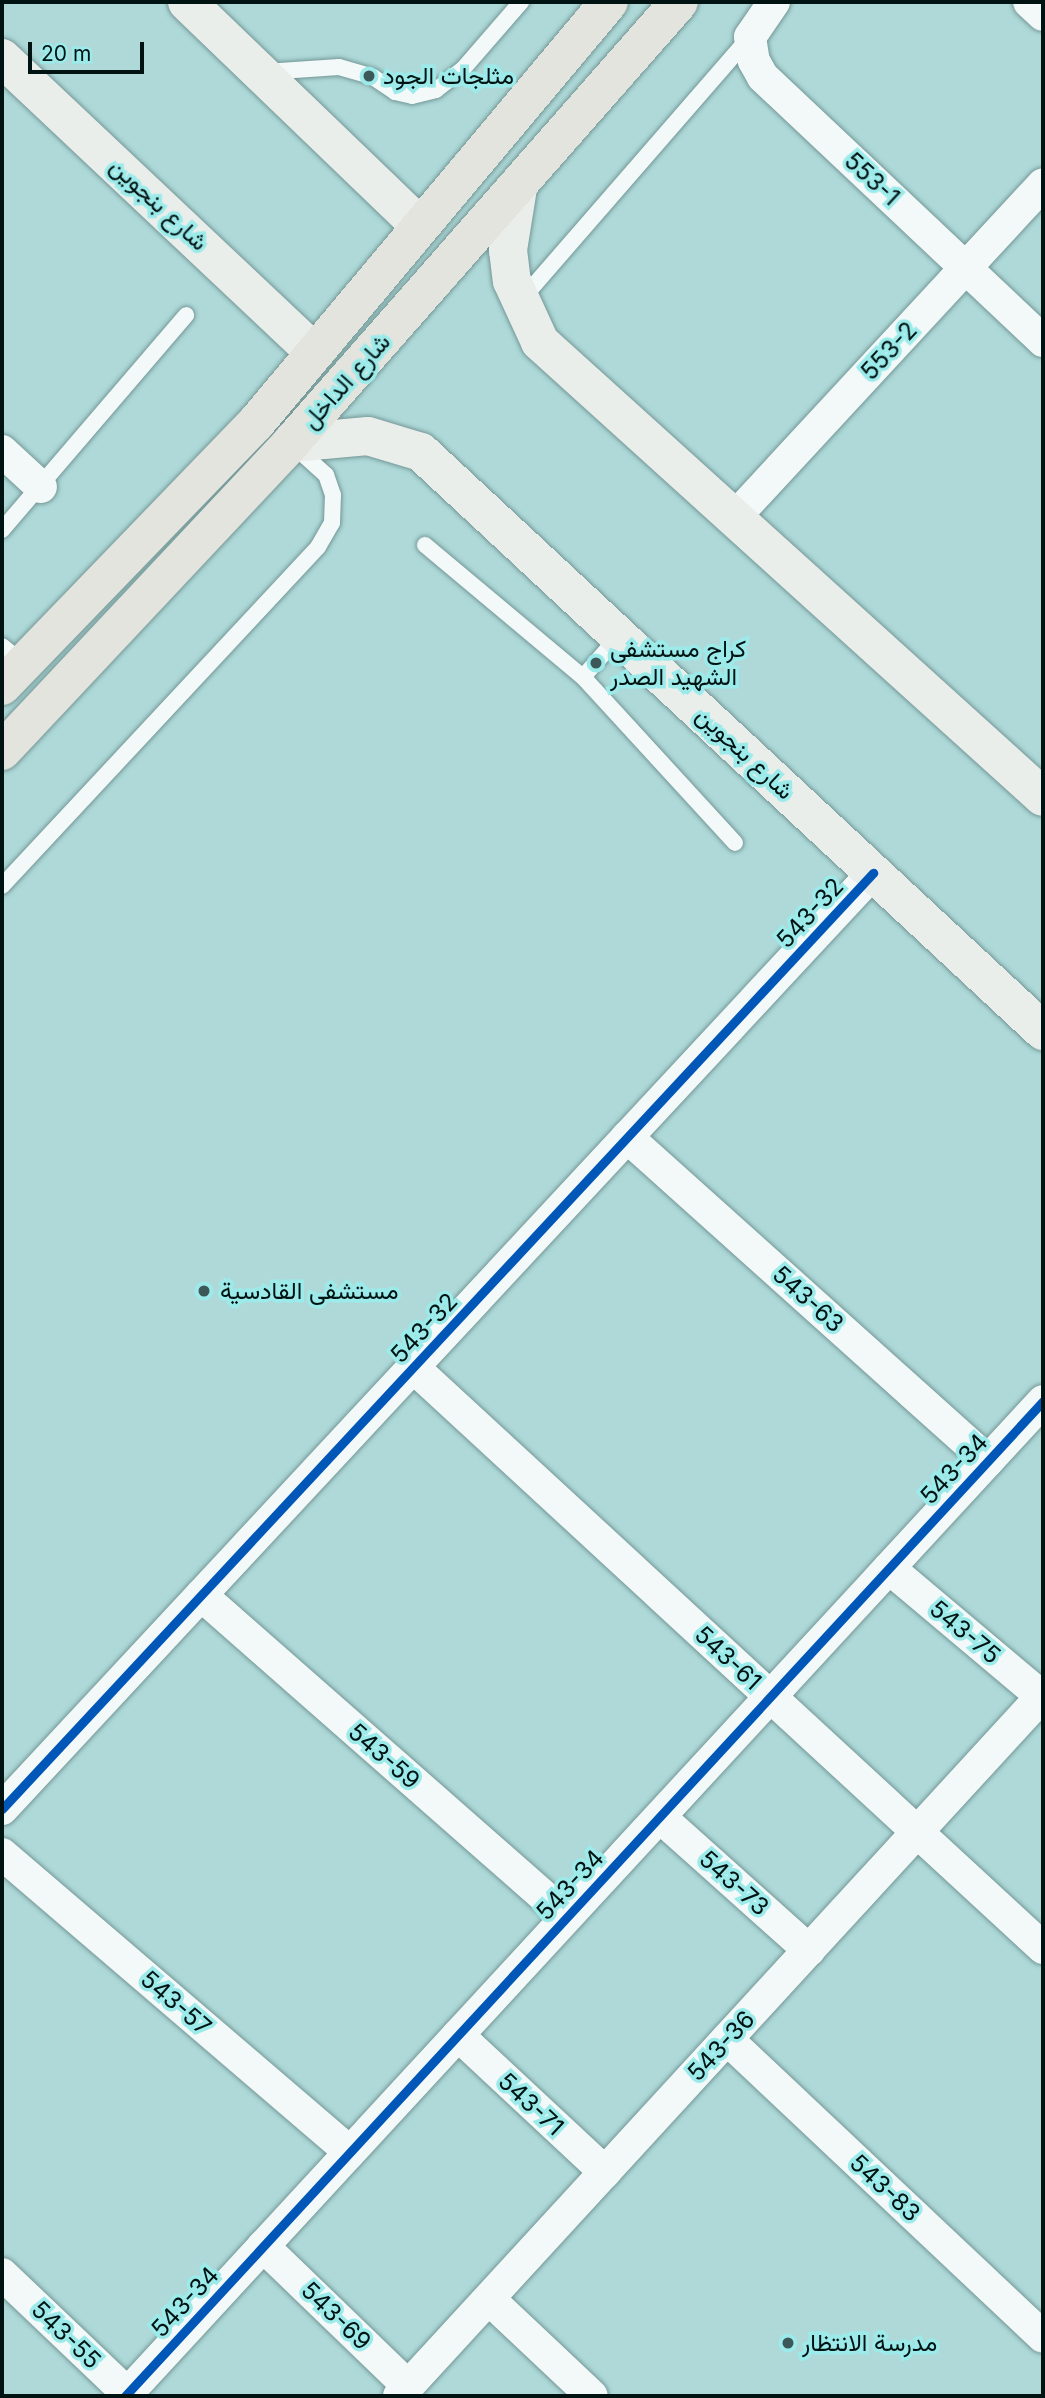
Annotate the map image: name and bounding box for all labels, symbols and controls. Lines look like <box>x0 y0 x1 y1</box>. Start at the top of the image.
scale bar <box>32 28 147 72</box>
text: 20 m <box>41 41 91 66</box>
place label: مثلجات الجود <box>383 62 514 90</box>
marker: مثلجات الجود <box>361 68 377 84</box>
street label: 553-1 <box>838 146 906 212</box>
street label: شارع بنجوين <box>104 152 214 256</box>
street label: 553-2 <box>855 316 923 386</box>
street label: شارع الداخل <box>296 328 396 434</box>
place label: كراج مستشفى الشهيد الصدر <box>610 635 746 691</box>
marker: كراج مستشفى الشهيد الصدر <box>588 655 604 671</box>
street label: شارع بنجوين <box>690 701 800 805</box>
street label: 543-32 <box>770 872 850 954</box>
street label: 543-63 <box>767 1260 849 1338</box>
place label: مستشفى القادسية <box>220 1277 398 1305</box>
marker: مستشفى القادسية <box>194 1281 214 1301</box>
street label: 543-32 <box>384 1287 464 1369</box>
street label: 543-34 <box>914 1428 994 1510</box>
street label: 543-75 <box>924 1594 1006 1670</box>
street label: 543-61 <box>689 1620 767 1696</box>
street label: 543-59 <box>342 1717 426 1795</box>
street label: 543-34 <box>530 1844 610 1926</box>
street label: 543-73 <box>693 1844 775 1922</box>
street label: 543-57 <box>135 1965 217 2041</box>
street label: 543-36 <box>681 2005 761 2087</box>
street label: 543-71 <box>492 2067 570 2141</box>
street label: 543-83 <box>844 2148 926 2228</box>
street label: 543-34 <box>145 2261 225 2343</box>
street label: 543-69 <box>295 2276 377 2356</box>
street label: 543-55 <box>25 2295 107 2375</box>
place label: مدرسة الانتظار <box>802 2329 937 2357</box>
marker: مدرسة الانتظار <box>780 2335 796 2351</box>

